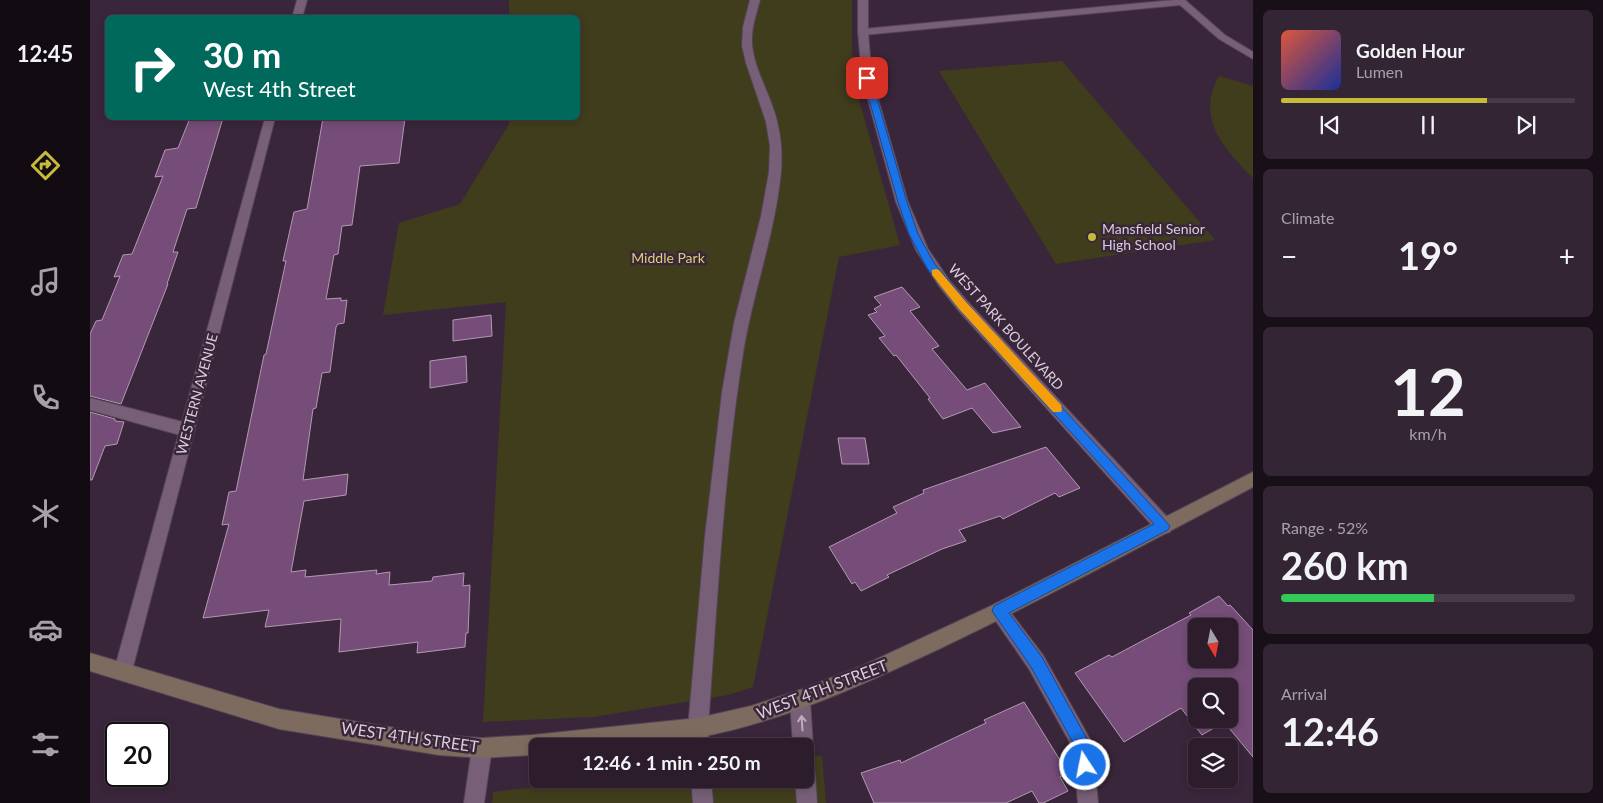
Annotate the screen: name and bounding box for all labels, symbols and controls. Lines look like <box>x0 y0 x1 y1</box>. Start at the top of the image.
text: 30 m <box>203 33 281 75</box>
icon: right <box>120 35 185 100</box>
text: Golden Hour <box>1356 39 1465 62</box>
text: 12:45 <box>17 40 73 67</box>
pin <box>846 57 888 99</box>
text: Lumen <box>1356 62 1403 81</box>
icon: arrive <box>853 64 881 92</box>
text: West 4th Street <box>203 75 356 102</box>
icon: previous <box>1316 111 1344 139</box>
icon: pause <box>1414 111 1442 139</box>
icon: next <box>1512 111 1540 139</box>
icon: directions <box>28 148 63 183</box>
text: Climate <box>1281 208 1334 227</box>
place label: Mansfield Senior High School <box>1102 220 1205 253</box>
marker: Mansfield Senior High School <box>1086 231 1098 243</box>
text: 19° <box>1398 232 1458 278</box>
text: − <box>1281 239 1297 273</box>
text: + <box>1559 239 1575 273</box>
park label: Middle Park <box>631 249 706 266</box>
street label: WEST PARK BOULEVARD <box>945 260 1068 393</box>
icon: music <box>28 264 63 299</box>
street label: WESTERN AVENUE <box>172 332 221 456</box>
text: 12 <box>1390 352 1466 430</box>
icon: phone <box>28 380 63 415</box>
text: km/h <box>1409 424 1447 443</box>
icon: climate <box>28 496 63 531</box>
text: Range · 52% <box>1281 518 1368 537</box>
text: 260 km <box>1281 542 1409 588</box>
icon: car <box>28 612 63 647</box>
north arrow <box>1188 618 1238 668</box>
map controls <box>1188 618 1238 788</box>
street label: WEST 4TH STREET <box>754 655 890 722</box>
button: search <box>1188 678 1238 728</box>
text: Arrival <box>1281 684 1327 703</box>
text: 12:46 <box>1281 708 1379 754</box>
one-way arrow <box>797 715 806 731</box>
street label: WEST 4TH STREET <box>340 717 481 756</box>
speed limit sign: 20 <box>105 722 170 787</box>
icon: filters <box>28 727 63 762</box>
position arrow <box>1058 738 1110 790</box>
button: layers <box>1188 738 1238 788</box>
text: 12:46 · 1 min · 250 m <box>582 751 761 774</box>

